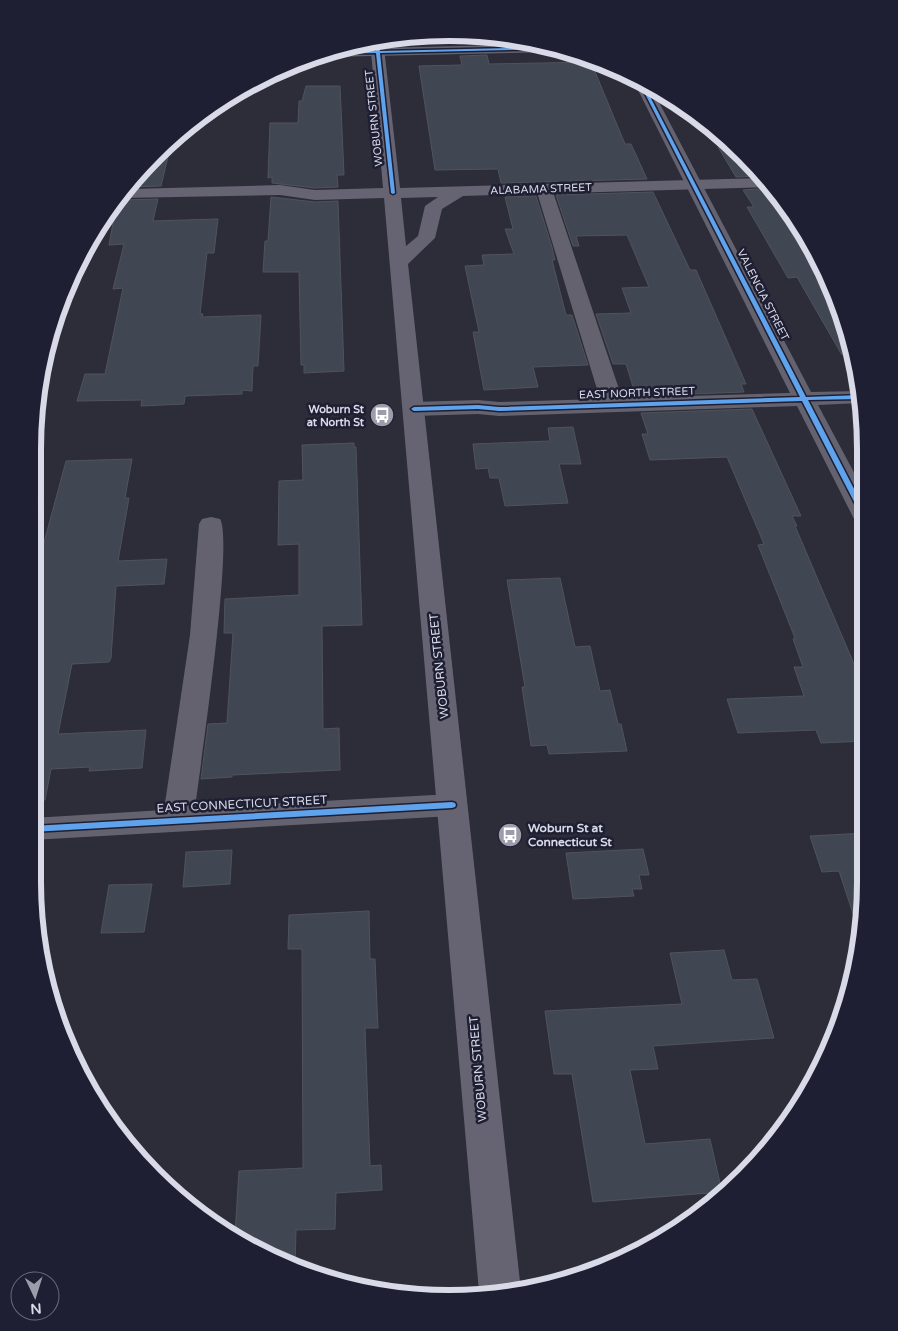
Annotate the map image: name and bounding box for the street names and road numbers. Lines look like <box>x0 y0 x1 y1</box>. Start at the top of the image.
street label: WOBURN STREET <box>362 69 386 167</box>
street label: ALABAMA STREET <box>490 181 592 197</box>
street label: VALENCIA STREET <box>734 247 792 343</box>
street label: EAST NORTH STREET <box>579 384 696 402</box>
street label: WOBURN STREET <box>426 612 452 719</box>
street label: EAST CONNECTICUT STREET <box>156 792 328 815</box>
street label: WOBURN STREET <box>466 1015 490 1122</box>

